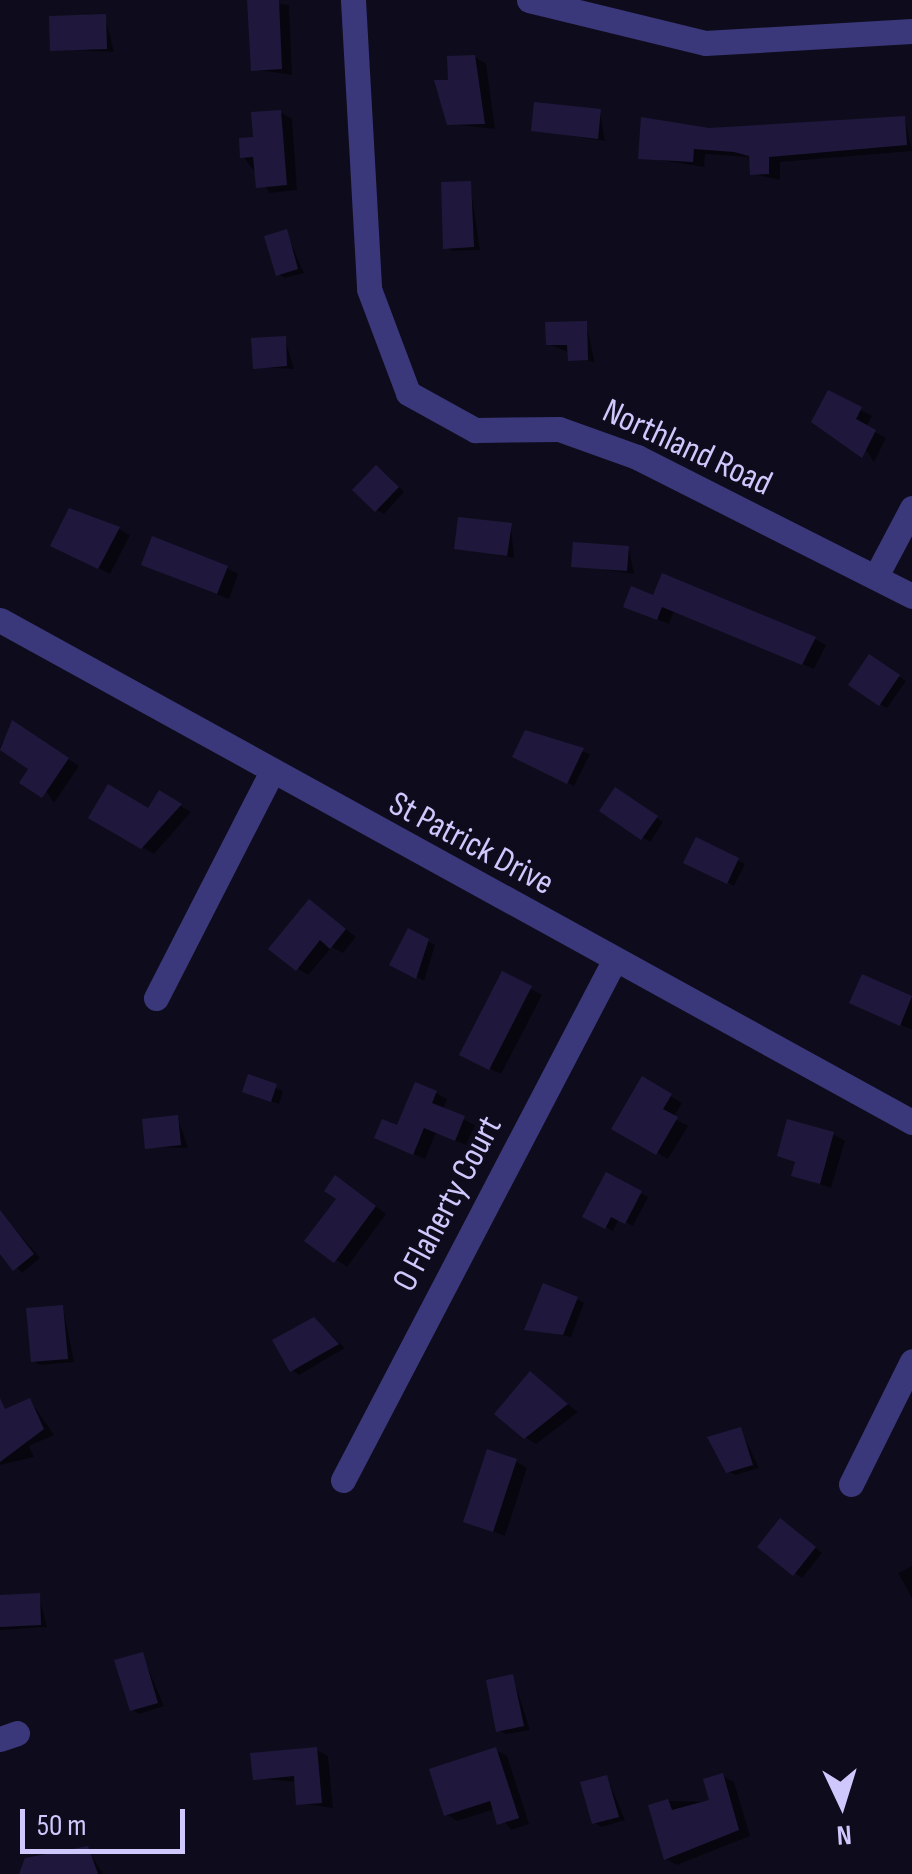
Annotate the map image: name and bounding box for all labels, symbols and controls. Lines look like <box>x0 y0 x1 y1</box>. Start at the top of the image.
street label: Northland Road <box>596 391 778 505</box>
street label: St Patrick Drive <box>382 783 560 905</box>
street label: O Flaherty Court <box>384 1109 512 1299</box>
north arrow <box>792 1754 892 1854</box>
scale bar <box>25 1789 190 1851</box>
text: 50 m <box>37 1808 86 1844</box>
text: N <box>836 1817 853 1851</box>

